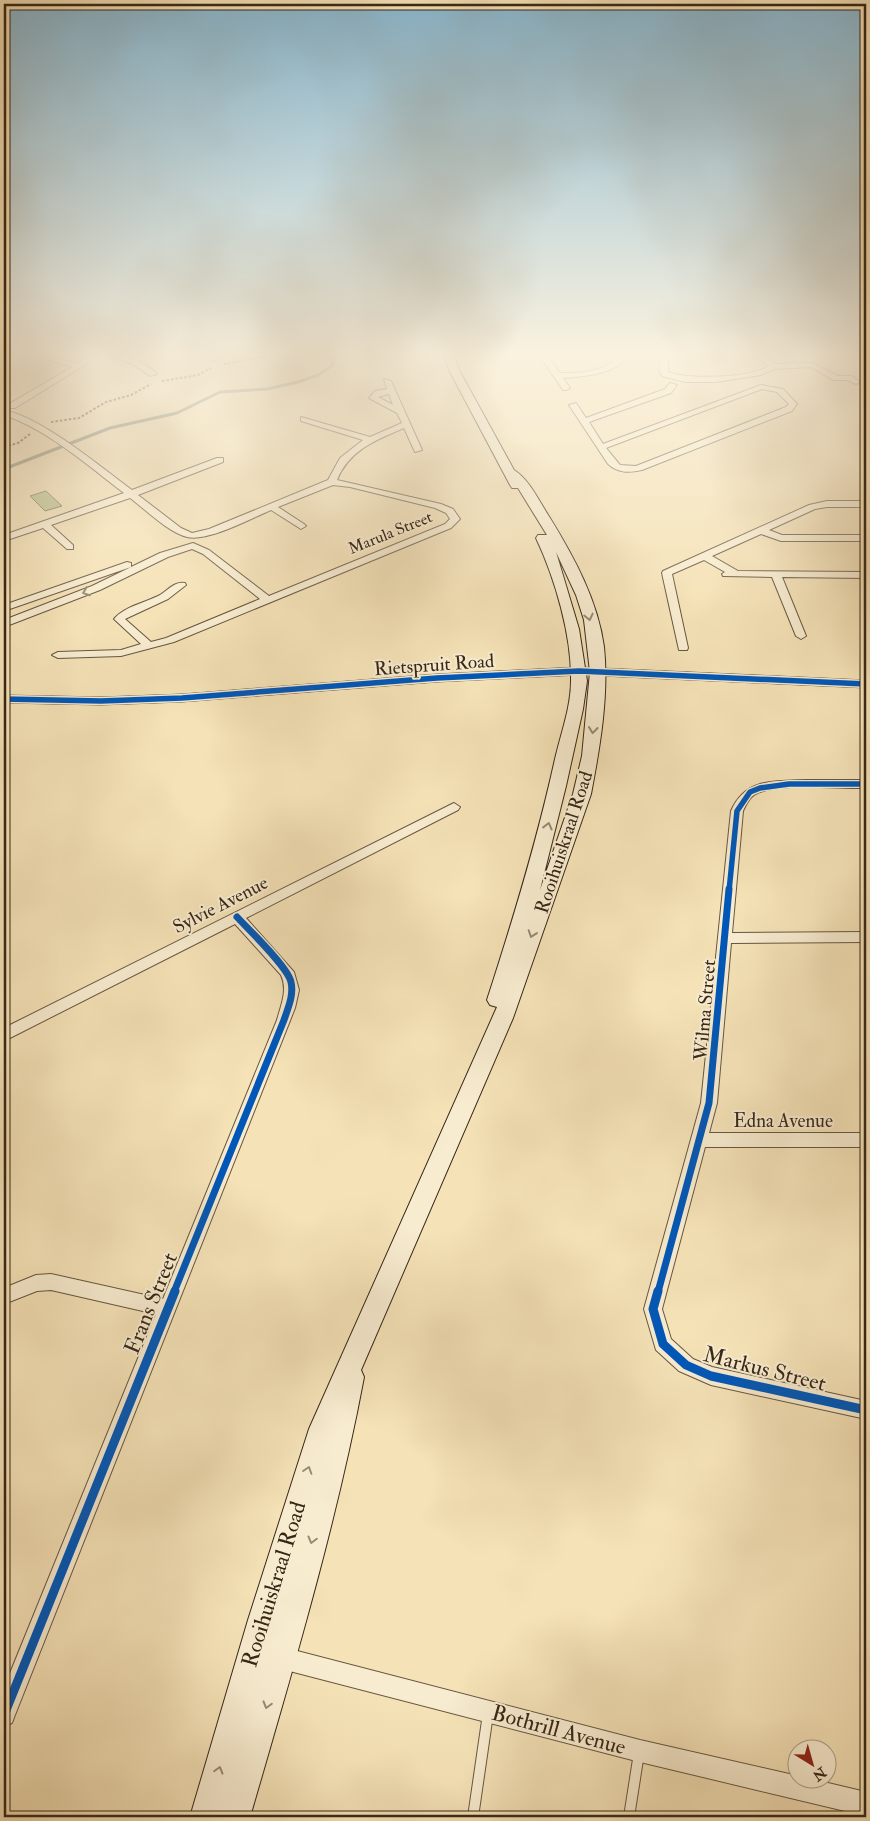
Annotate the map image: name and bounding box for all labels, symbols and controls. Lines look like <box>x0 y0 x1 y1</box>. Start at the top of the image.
street label: Marula Street <box>345 507 435 559</box>
one-way arrow <box>82 586 90 596</box>
one-way arrow <box>583 613 594 622</box>
street label: Rietspruit Road <box>373 649 496 682</box>
one-way arrow <box>588 726 599 734</box>
street label: Rooihuiskraal Road <box>530 767 598 917</box>
one-way arrow <box>542 823 552 831</box>
street label: Sylvie Avenue <box>169 871 272 939</box>
one-way arrow <box>528 929 538 938</box>
street label: Wilma Street <box>689 958 721 1063</box>
street label: Edna Avenue <box>733 1109 833 1133</box>
street label: Frans Street <box>118 1249 184 1358</box>
street label: Markus Street <box>701 1340 829 1398</box>
one-way arrow <box>303 1466 313 1475</box>
street label: Rooihuiskraal Road <box>235 1498 312 1671</box>
one-way arrow <box>307 1535 317 1543</box>
street label: Bothrill Avenue <box>489 1699 629 1761</box>
one-way arrow <box>262 1701 273 1709</box>
north arrow <box>788 1738 838 1788</box>
text: N <box>809 1763 830 1785</box>
one-way arrow <box>213 1767 223 1775</box>

